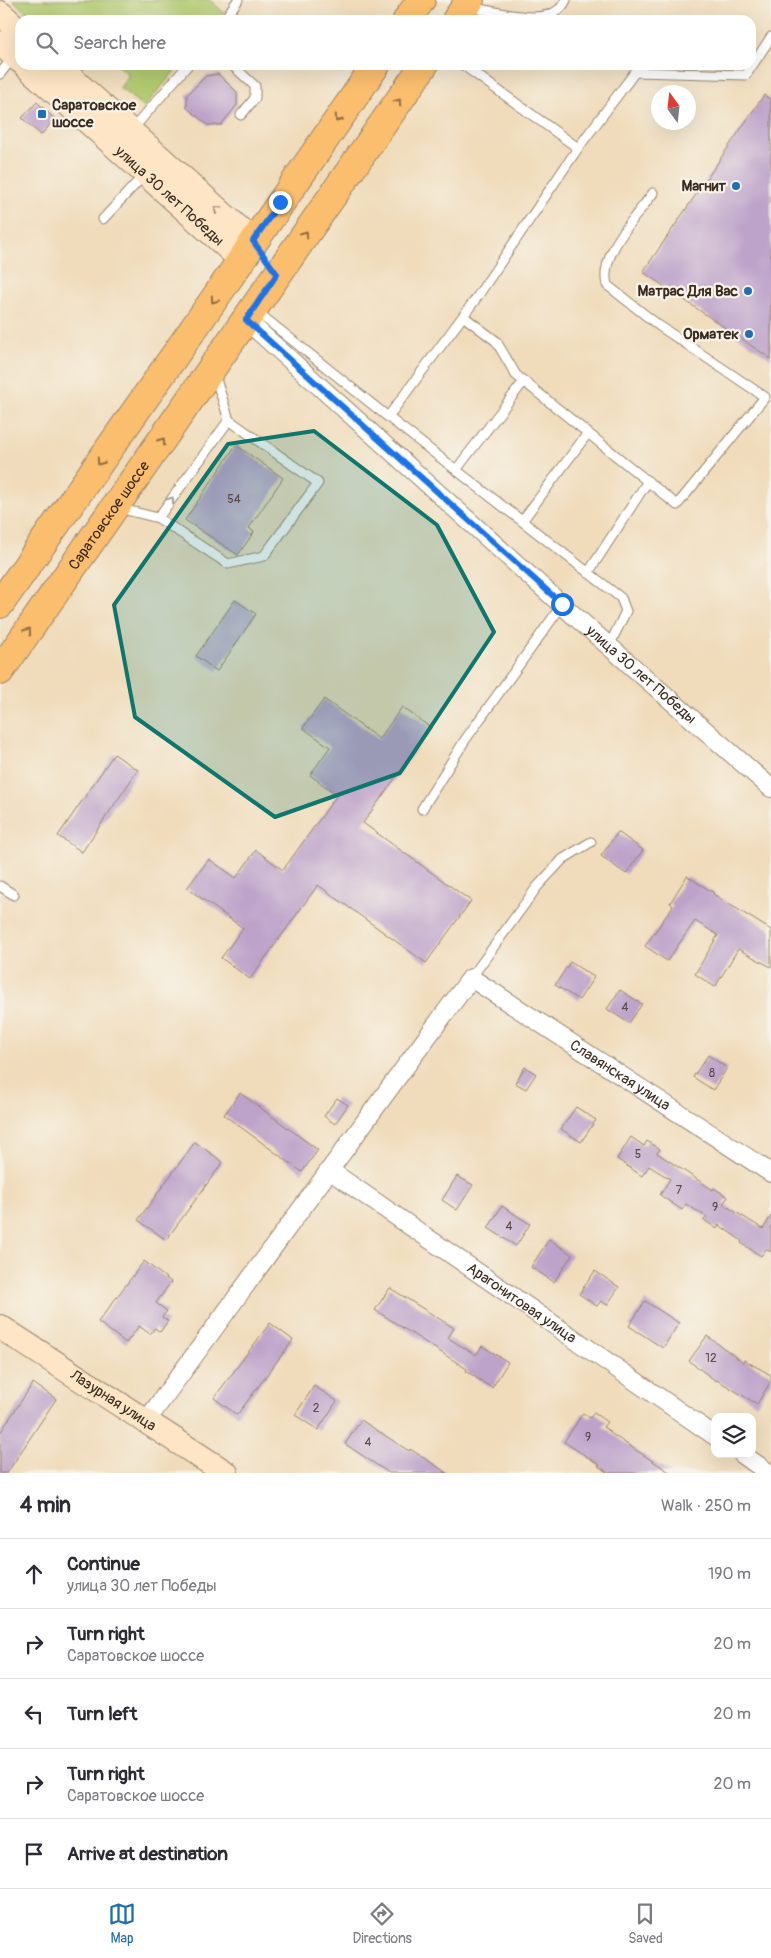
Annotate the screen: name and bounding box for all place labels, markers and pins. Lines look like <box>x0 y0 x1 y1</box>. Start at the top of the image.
place label: Саратовское шоссе <box>52 96 137 132</box>
marker: Саратовское шоссе <box>36 108 48 120</box>
place label: Магнит <box>681 177 726 196</box>
marker: Магнит <box>730 180 742 192</box>
place label: Матрас Для Вас <box>637 282 738 301</box>
marker: Матрас Для Вас <box>742 285 754 297</box>
place label: Орматек <box>683 325 739 344</box>
marker: Орматек <box>743 328 755 340</box>

